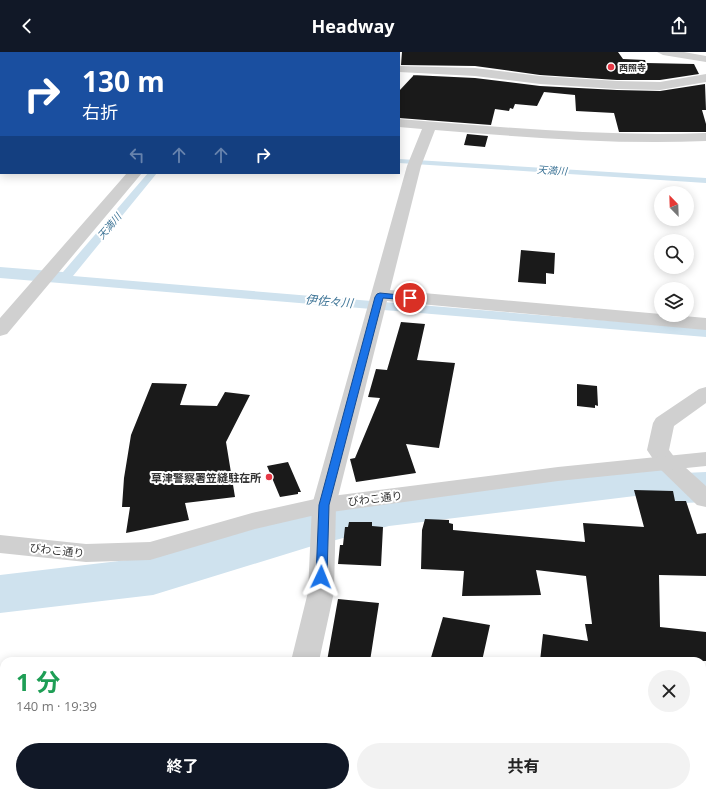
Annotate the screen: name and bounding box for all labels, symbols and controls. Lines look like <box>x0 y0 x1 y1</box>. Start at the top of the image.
text: Headway <box>311 14 395 38</box>
icon: back <box>16 15 38 37</box>
icon: share <box>668 15 690 37</box>
place label: 西照寺 <box>619 61 646 74</box>
text: 130 m <box>82 62 165 100</box>
marker: 西照寺 <box>606 62 616 72</box>
icon: right <box>16 68 68 120</box>
text: 右折 <box>82 100 118 124</box>
icon: left <box>126 144 148 166</box>
icon: ahead <box>168 144 190 166</box>
icon: ahead <box>210 144 232 166</box>
icon: right <box>252 144 274 166</box>
water label: 天満川 <box>537 162 568 178</box>
north arrow <box>654 186 694 226</box>
map controls <box>654 186 694 322</box>
water label: 天満川 <box>94 209 125 242</box>
button: search <box>654 234 694 274</box>
pin <box>393 281 427 315</box>
button: layers <box>654 282 694 322</box>
icon: arrive <box>399 287 421 309</box>
water label: 伊佐々川 <box>304 290 356 312</box>
place label: 草津警察署笠縫駐在所 <box>151 470 261 485</box>
marker: 草津警察署笠縫駐在所 <box>264 472 274 482</box>
street label: びわこ通り <box>347 487 403 509</box>
street label: びわこ通り <box>29 540 85 560</box>
position arrow <box>300 556 342 598</box>
text: 1 分 <box>16 665 60 698</box>
button: close <box>648 670 690 712</box>
text: 140 m · 19:39 <box>16 697 97 715</box>
button: 終了 <box>16 743 349 789</box>
button: 共有 <box>357 743 690 789</box>

